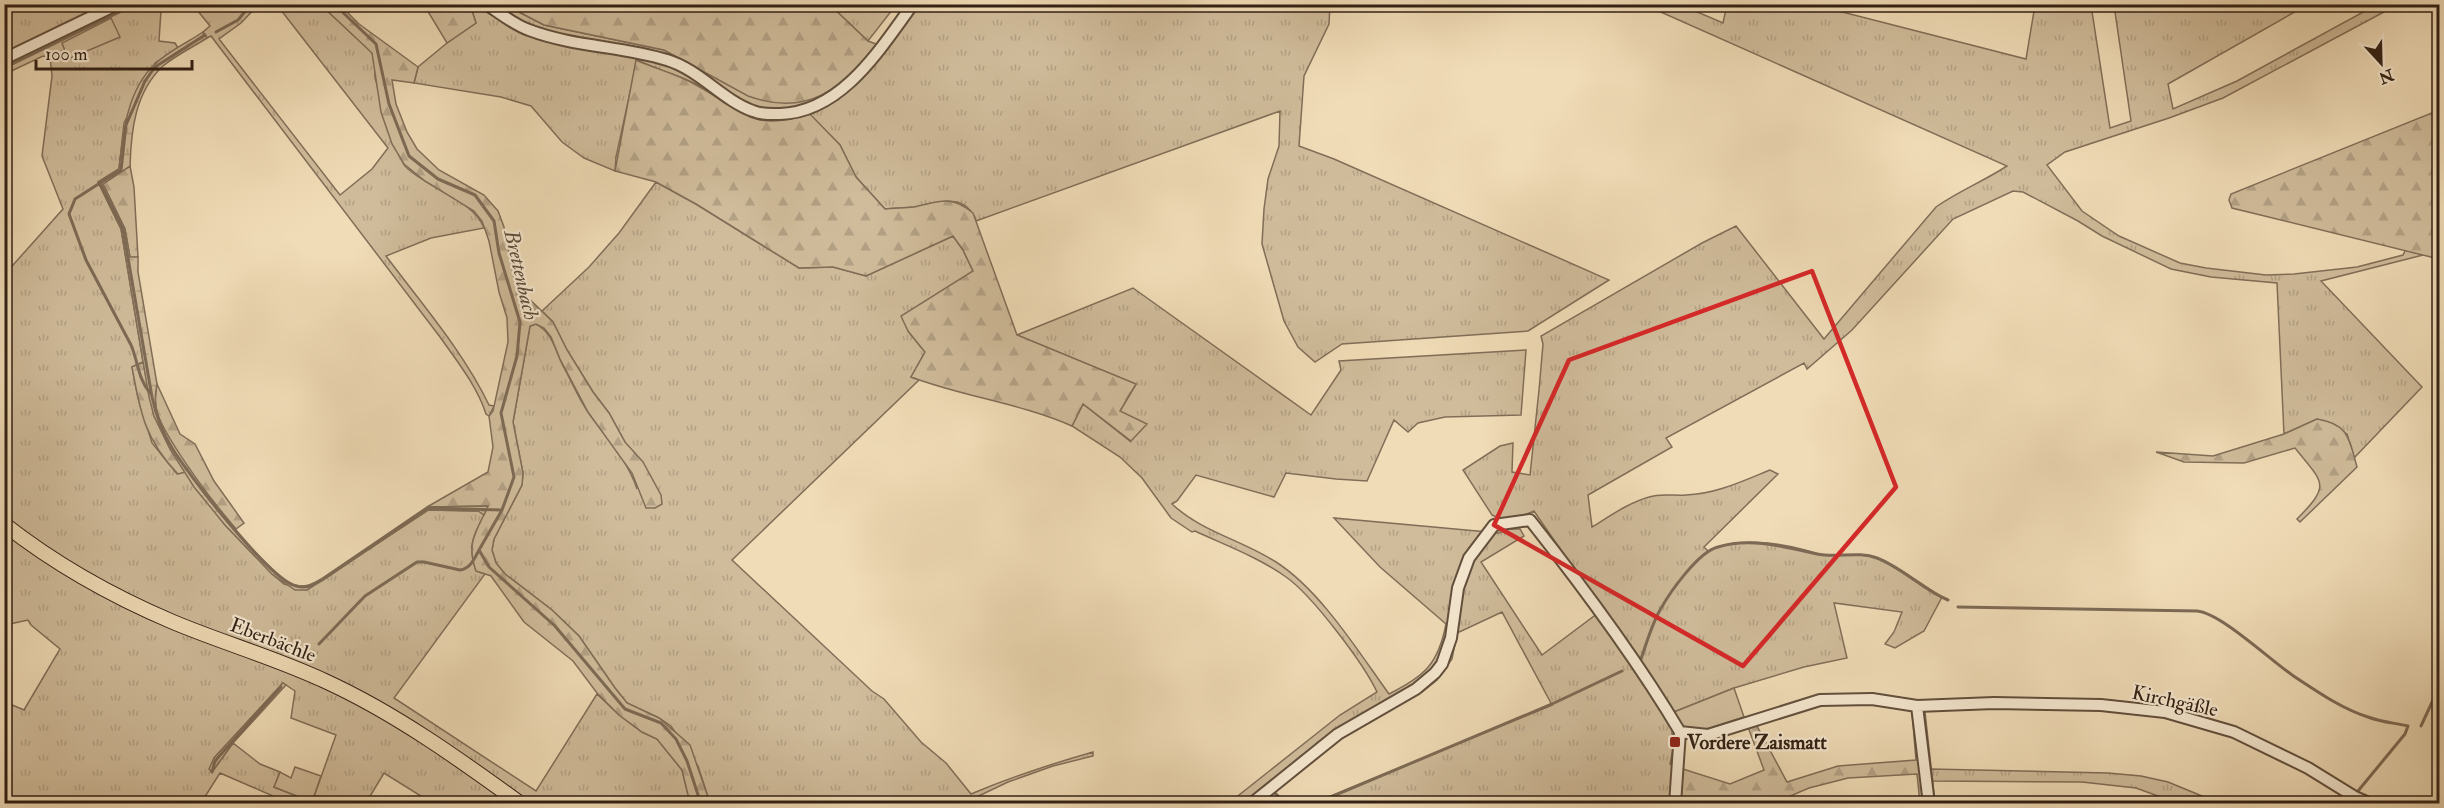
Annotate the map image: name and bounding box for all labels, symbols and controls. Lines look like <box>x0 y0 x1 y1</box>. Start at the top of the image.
scale bar <box>36 33 192 71</box>
north arrow <box>2351 33 2411 93</box>
text: 100 m <box>45 43 88 66</box>
text: N <box>2375 64 2398 88</box>
water label: Brettenbach <box>497 226 545 323</box>
street label: Eberbächle <box>226 612 320 668</box>
street label: Kirchgäßle <box>2130 680 2220 722</box>
place label: Vordere Zaismatt <box>1686 730 1827 755</box>
marker: Vordere Zaismatt <box>1668 735 1682 749</box>

